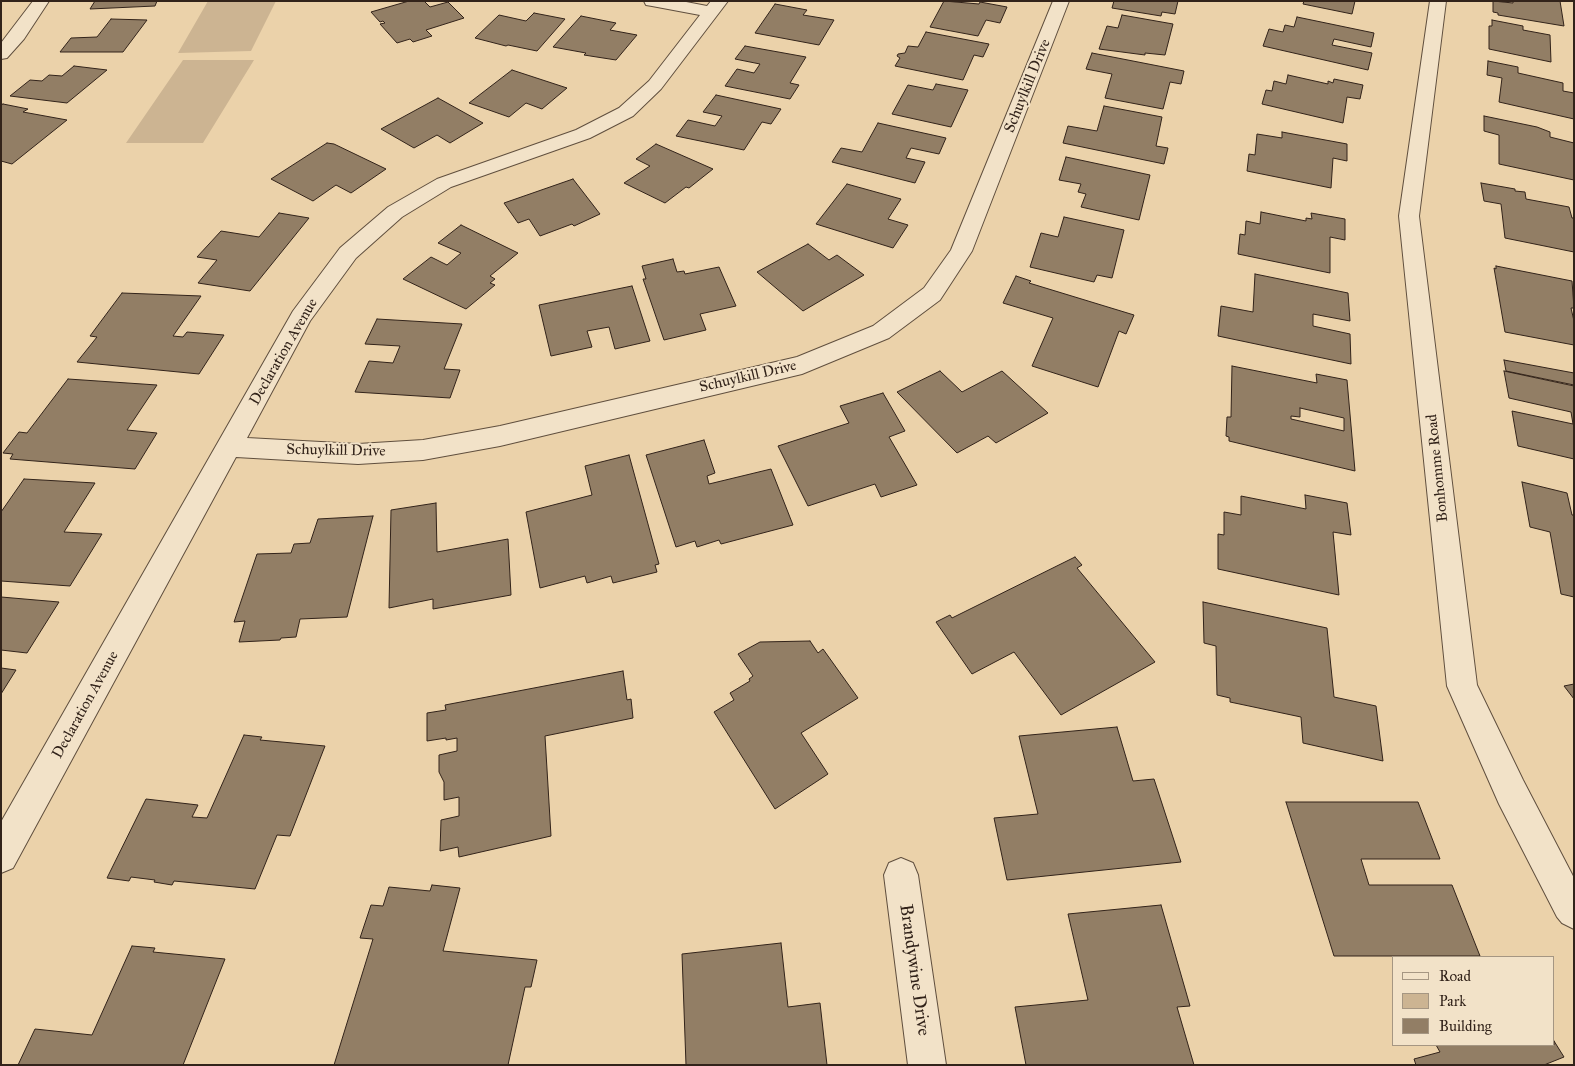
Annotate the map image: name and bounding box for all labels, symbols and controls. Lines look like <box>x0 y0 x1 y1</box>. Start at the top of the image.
street label: Schuylkill Drive <box>1001 37 1055 135</box>
street label: Declaration Avenue <box>246 295 322 409</box>
street label: Schuylkill Drive <box>698 357 798 397</box>
street label: Bonhomme Road <box>1423 413 1453 523</box>
street label: Schuylkill Drive <box>286 441 386 461</box>
street label: Declaration Avenue <box>49 648 123 762</box>
street label: Brandywine Drive <box>894 903 934 1037</box>
legend <box>1392 956 1555 1046</box>
text: Road <box>1439 967 1471 985</box>
text: Park <box>1439 992 1466 1010</box>
text: Building <box>1439 1017 1492 1035</box>

